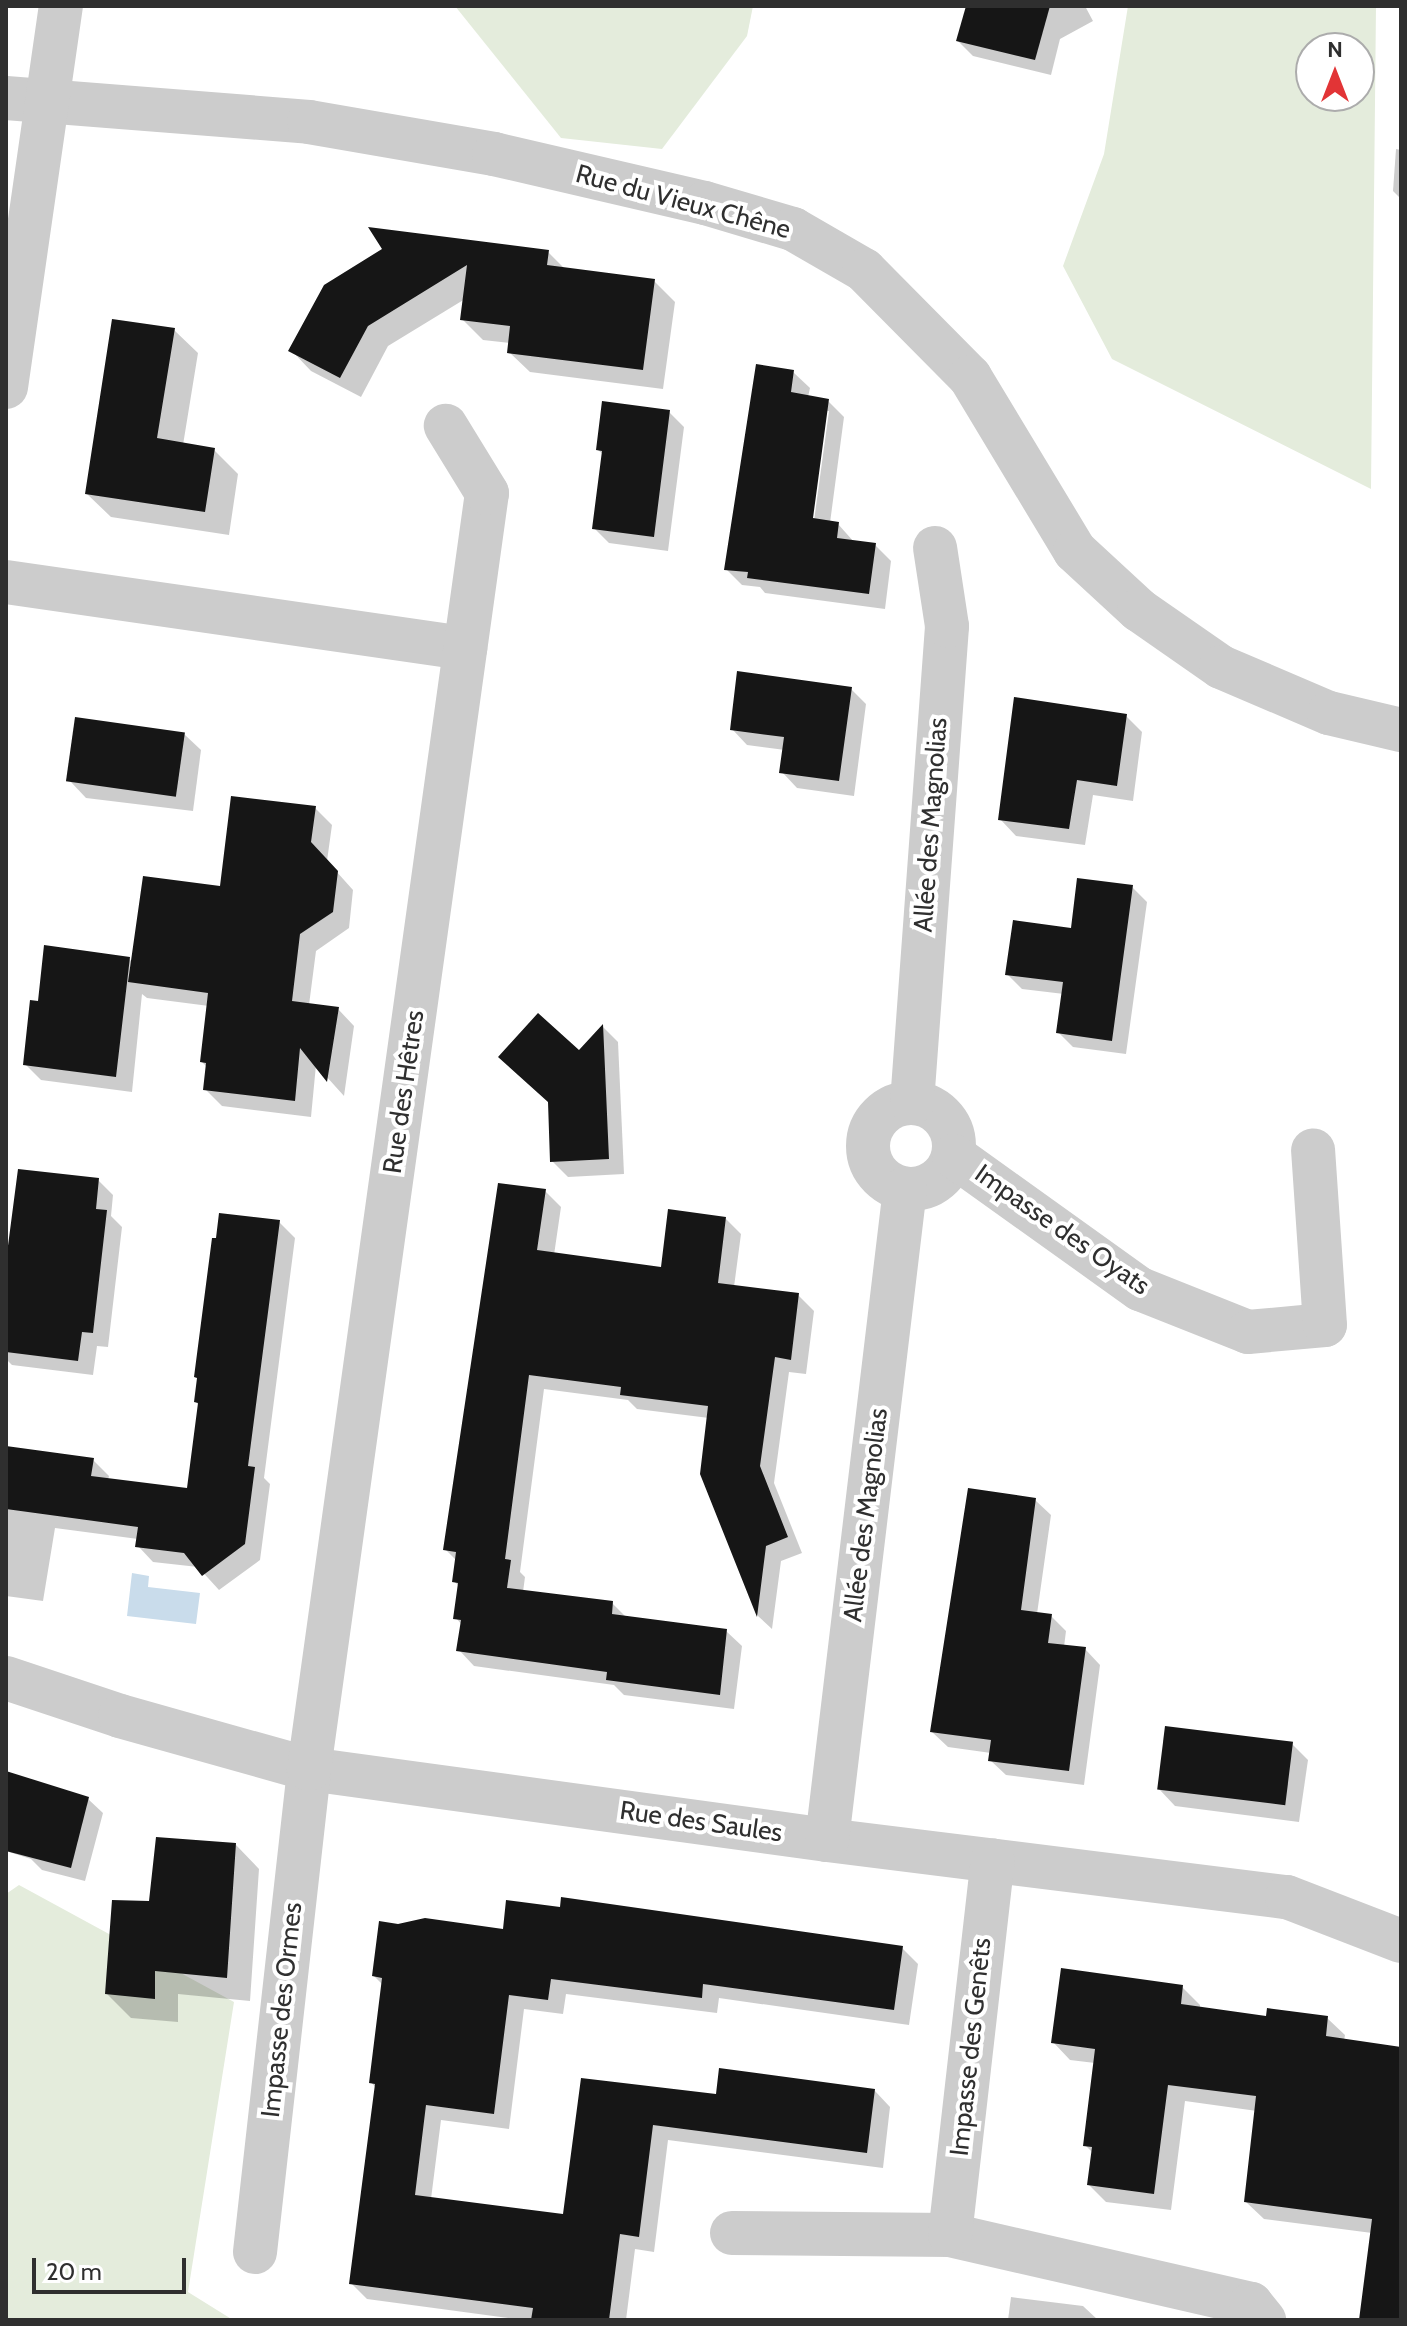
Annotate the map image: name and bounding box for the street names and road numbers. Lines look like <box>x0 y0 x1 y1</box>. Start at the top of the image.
street label: Rue du Vieux Chêne <box>572 158 794 246</box>
street label: Allée des Magnolias <box>908 717 954 933</box>
street label: Rue des Hêtres <box>377 1008 431 1176</box>
street label: Impasse des Oyats <box>969 1158 1155 1302</box>
street label: Allée des Magnolias <box>837 1406 895 1624</box>
street label: Rue des Saules <box>618 1795 784 1849</box>
street label: Impasse des Ormes <box>255 1901 309 2119</box>
street label: Impasse des Genêts <box>944 1936 998 2158</box>

